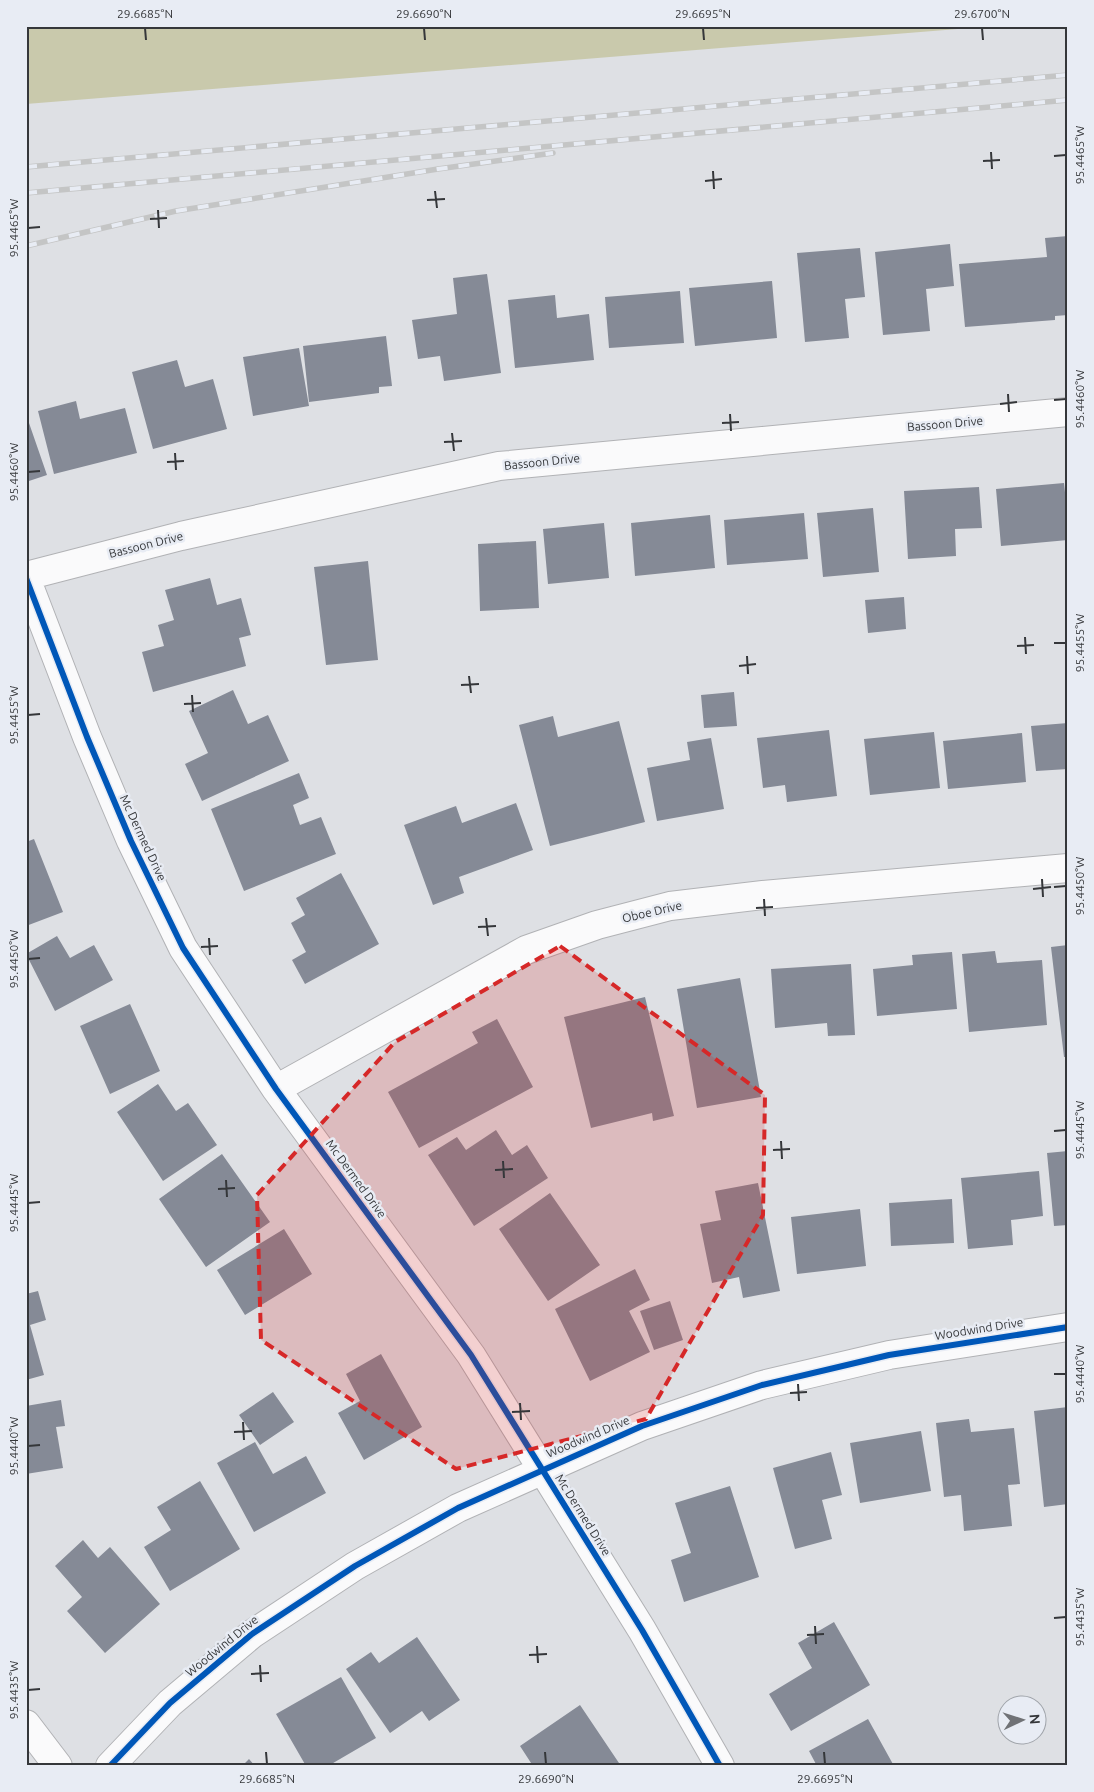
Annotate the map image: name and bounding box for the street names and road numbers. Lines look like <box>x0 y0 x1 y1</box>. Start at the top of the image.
street label: Bassoon Drive <box>906 414 983 433</box>
street label: Bassoon Drive <box>503 451 581 472</box>
street label: Bassoon Drive <box>107 529 184 560</box>
street label: Mc Dermed Drive <box>118 793 169 883</box>
street label: Oboe Drive <box>621 898 683 925</box>
street label: Mc Dermed Drive <box>324 1137 389 1220</box>
street label: Woodwind Drive <box>934 1315 1024 1342</box>
street label: Woodwind Drive <box>544 1413 631 1460</box>
street label: Mc Dermed Drive <box>553 1472 614 1558</box>
street label: Woodwind Drive <box>183 1612 260 1679</box>

